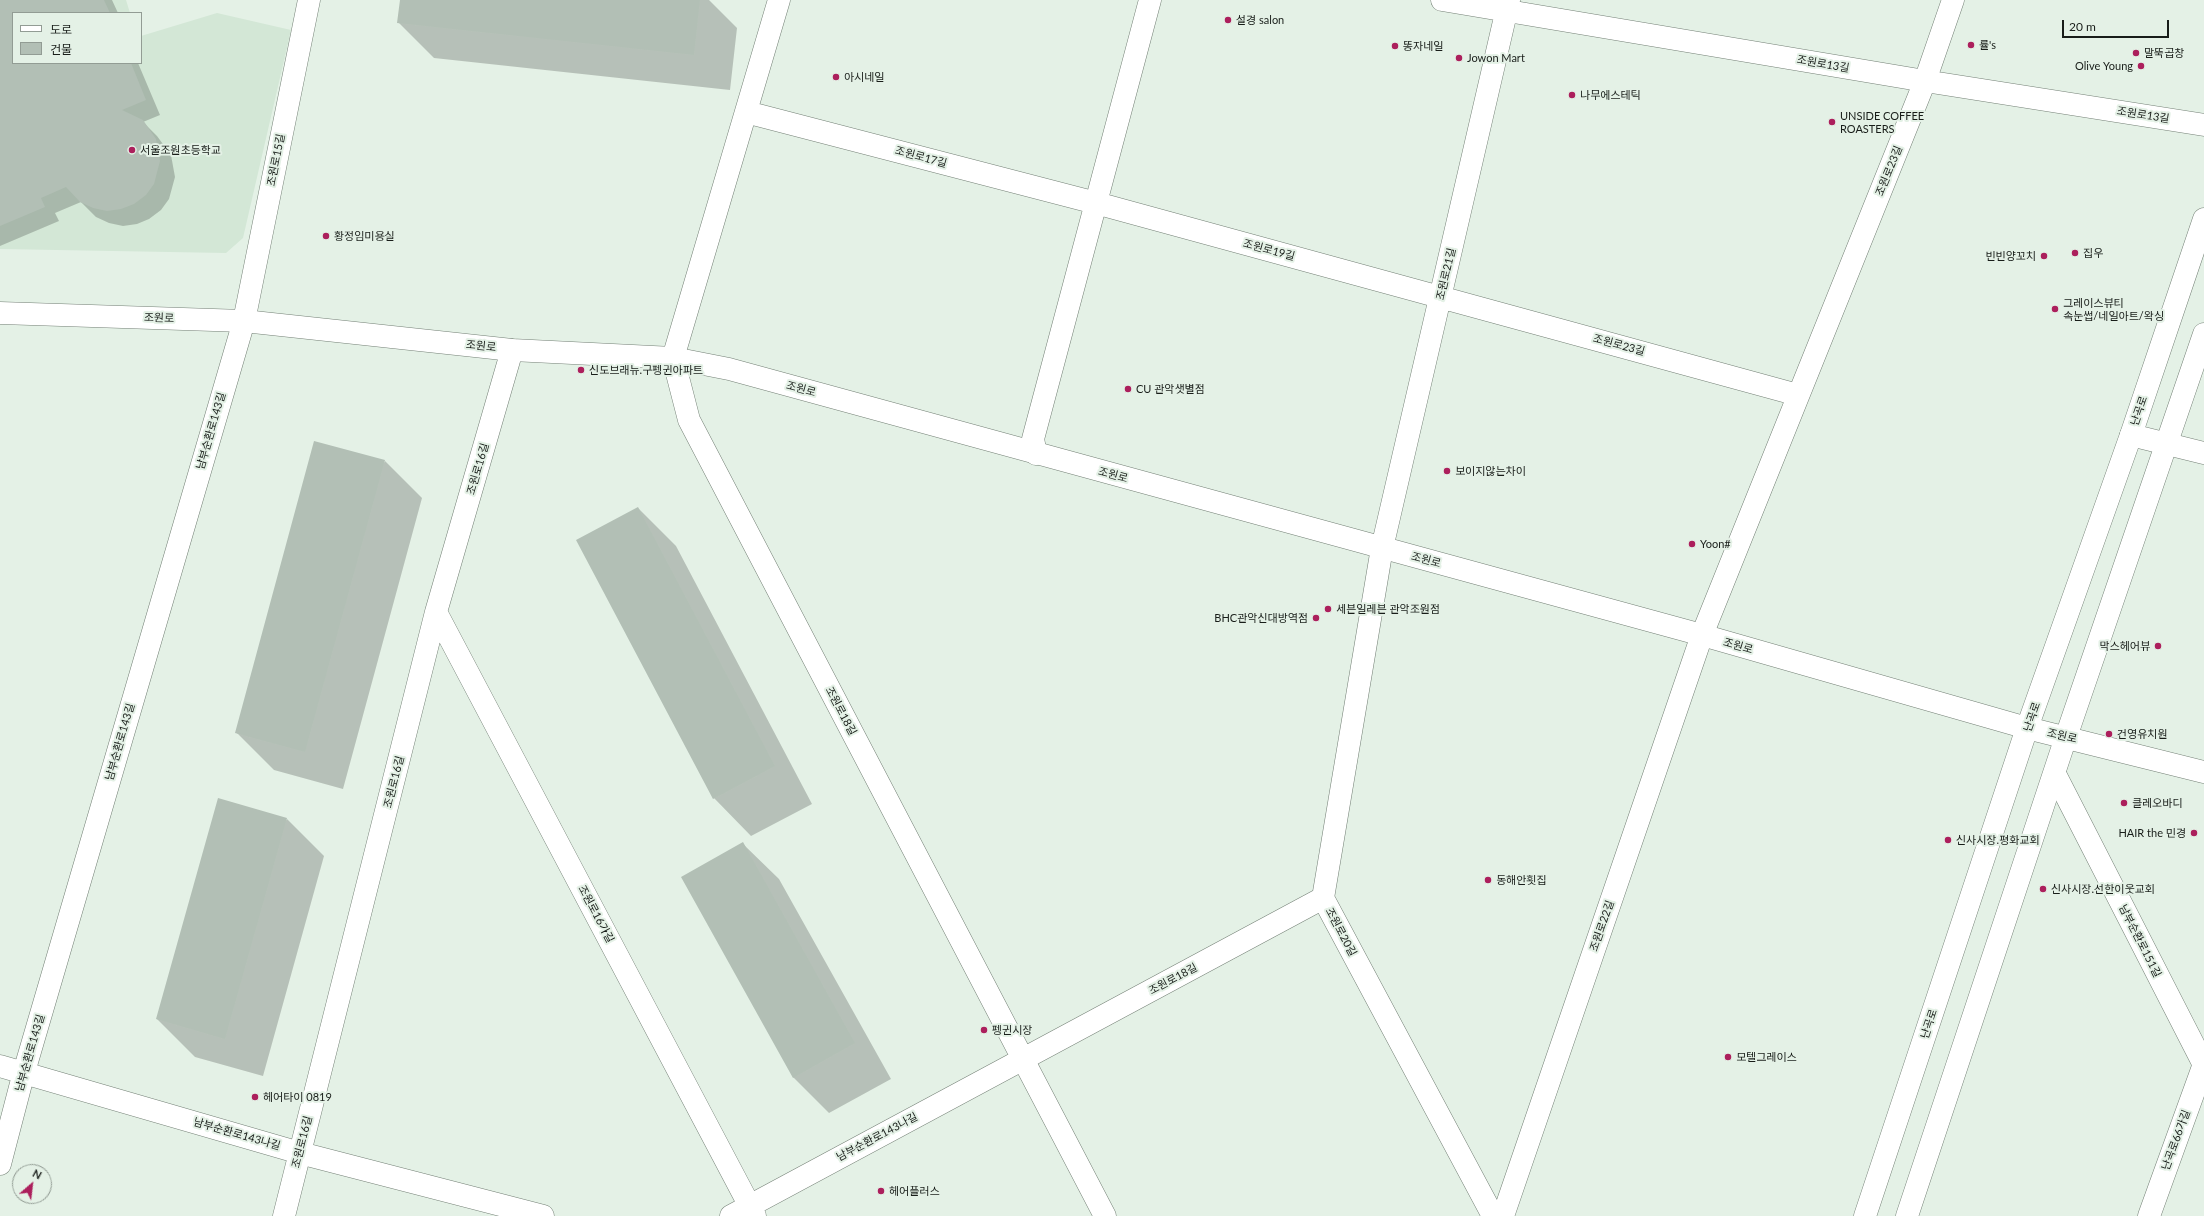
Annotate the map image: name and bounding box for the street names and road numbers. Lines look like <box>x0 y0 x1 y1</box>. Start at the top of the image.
street label: 조원로13길 <box>1796 53 1850 75</box>
street label: 조원로13길 <box>2116 104 2170 126</box>
street label: 조원로15길 <box>264 133 288 187</box>
street label: 조원로17길 <box>894 144 948 170</box>
street label: 조원로23길 <box>1873 144 1905 198</box>
street label: 조원로19길 <box>1242 237 1296 263</box>
street label: 조원로21길 <box>1434 247 1458 301</box>
street label: 조원로 <box>144 311 174 325</box>
street label: 조원로23길 <box>1592 332 1646 358</box>
street label: 조원로 <box>465 338 497 354</box>
street label: 조원로 <box>785 379 817 399</box>
street label: 남부순환로143길 <box>194 391 228 471</box>
street label: 난곡로 <box>2128 394 2150 428</box>
street label: 조원로16길 <box>464 442 492 496</box>
street label: 조원로 <box>1097 465 1129 485</box>
street label: 조원로 <box>1410 550 1442 570</box>
street label: 조원로 <box>1722 635 1754 657</box>
street label: 조원로18길 <box>823 684 859 738</box>
street label: 난곡로 <box>2021 700 2043 734</box>
street label: 남부순환로143길 <box>103 702 137 782</box>
street label: 조원로 <box>2046 726 2078 746</box>
street label: 조원로16길 <box>381 755 407 809</box>
street label: 조원로16가길 <box>575 883 617 945</box>
street label: 조원로22길 <box>1587 899 1617 953</box>
street label: 남부순환로151길 <box>2116 902 2164 980</box>
street label: 조원로20길 <box>1323 905 1359 959</box>
street label: 조원로18길 <box>1146 961 1200 997</box>
street label: 난곡로 <box>1918 1008 1940 1040</box>
street label: 남부순환로143길 <box>13 1013 47 1093</box>
street label: 난곡로66가길 <box>2159 1108 2193 1172</box>
street label: 남부순환로143나길 <box>834 1110 920 1164</box>
street label: 남부순환로143나길 <box>192 1115 282 1153</box>
street label: 조원로16길 <box>289 1115 315 1169</box>

